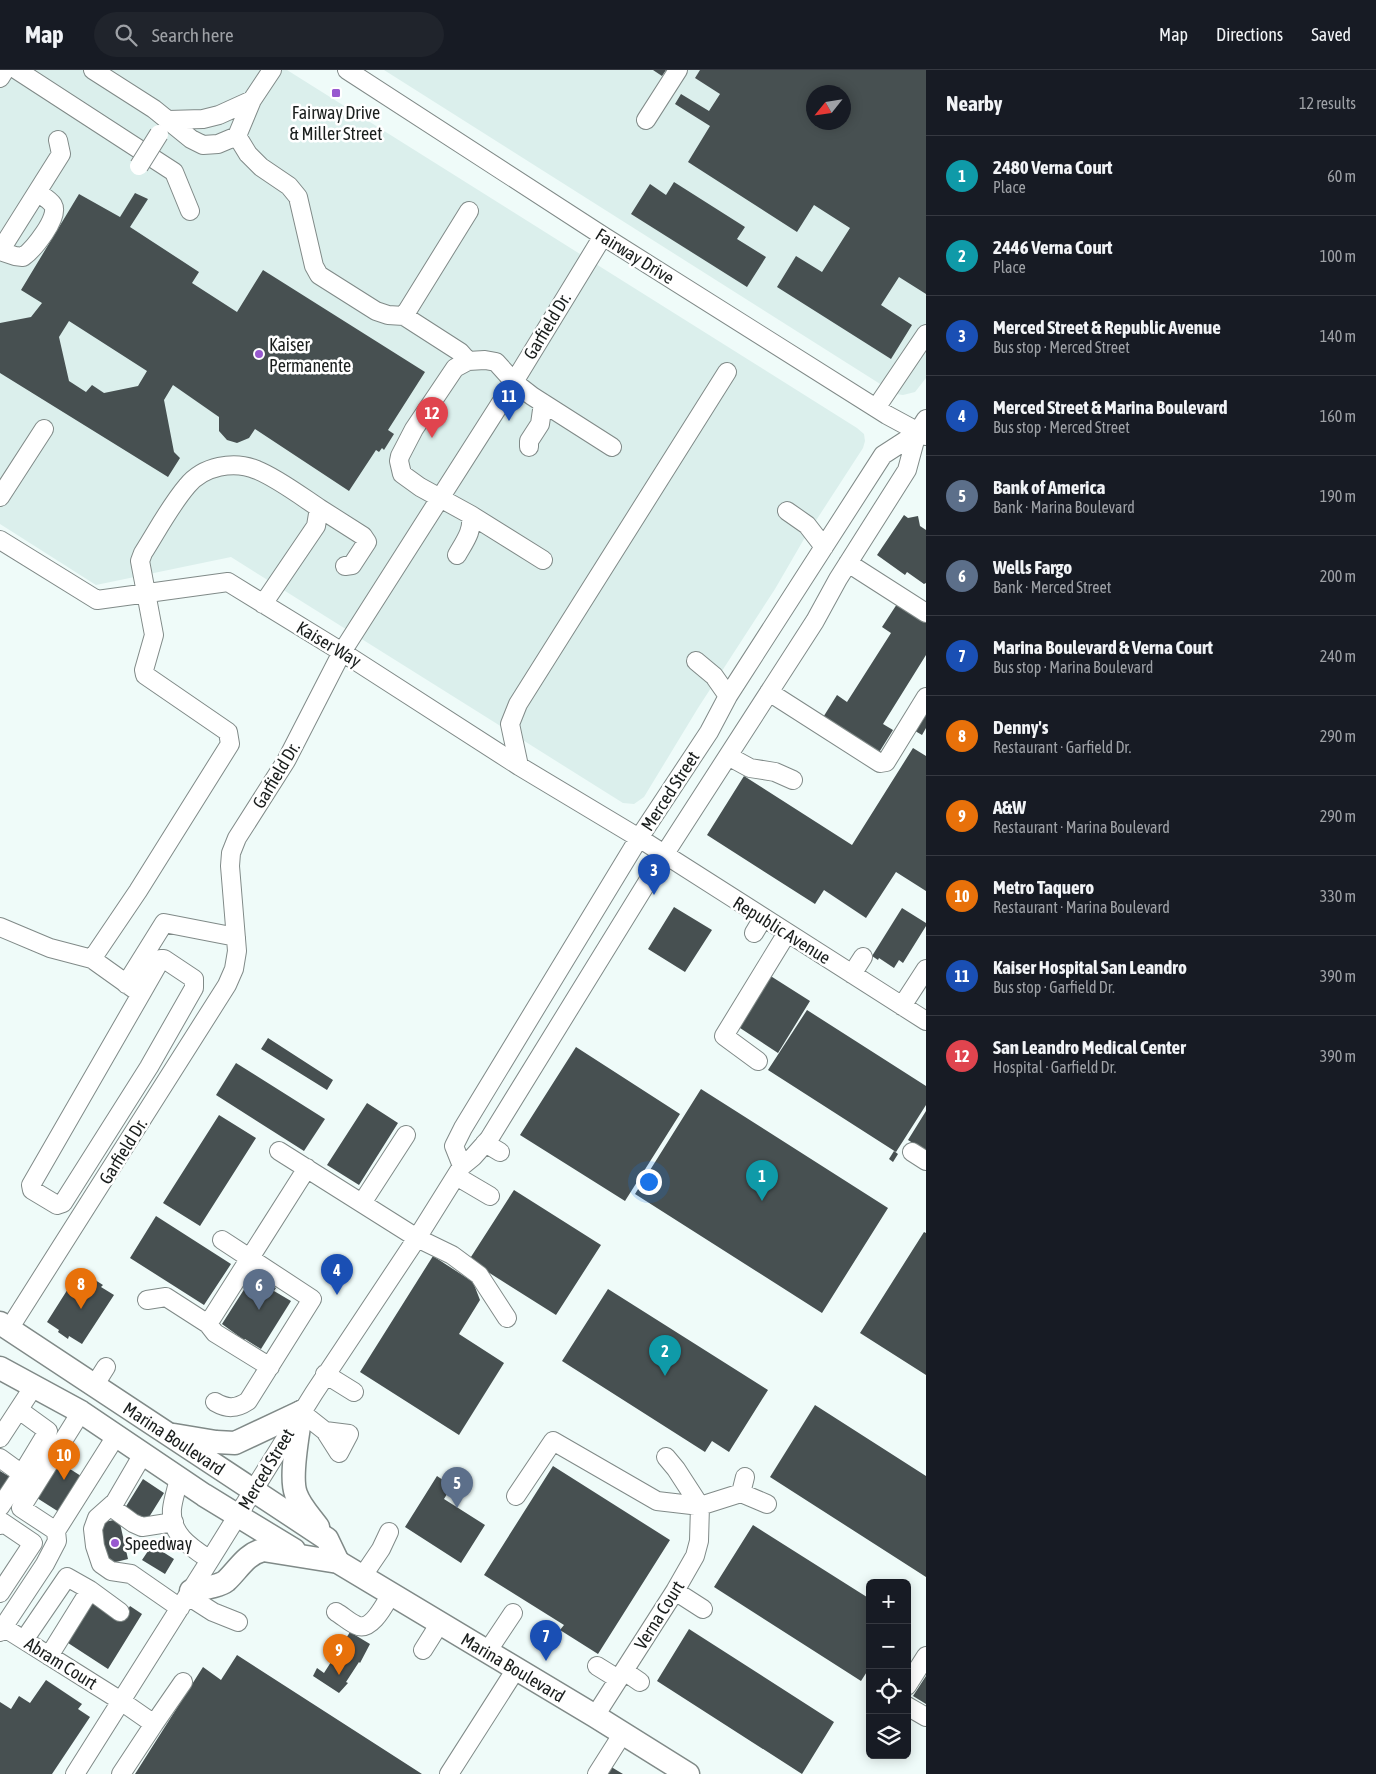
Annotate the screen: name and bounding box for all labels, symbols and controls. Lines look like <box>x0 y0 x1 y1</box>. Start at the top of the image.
search box <box>94 12 444 57</box>
text: Map <box>25 21 64 48</box>
icon: search <box>112 21 140 49</box>
text: Search here <box>152 24 234 46</box>
text: Map <box>1159 24 1188 45</box>
text: Directions <box>1216 24 1283 45</box>
text: Saved <box>1311 24 1351 45</box>
north arrow <box>806 85 851 130</box>
marker: Fairway Drive & Miller Street <box>330 87 342 99</box>
text: Nearby <box>946 91 1002 115</box>
text: 12 results <box>1299 94 1356 112</box>
place label: Fairway Drive & Miller Street <box>290 102 382 144</box>
text: 2480 Verna Court <box>993 156 1113 178</box>
text: 1 <box>958 167 966 185</box>
text: 60 m <box>1327 167 1356 185</box>
text: Place <box>993 178 1026 196</box>
street label: Fairway Drive <box>592 224 678 288</box>
text: 2446 Verna Court <box>993 236 1113 258</box>
text: 2 <box>958 247 966 265</box>
text: 100 m <box>1320 247 1356 265</box>
text: Place <box>993 258 1026 276</box>
street label: Garfield Dr. <box>519 289 575 363</box>
text: Merced Street & Republic Avenue <box>993 316 1221 338</box>
text: 3 <box>958 327 966 345</box>
text: 140 m <box>1320 327 1356 345</box>
place label: Kaiser Permanente <box>269 334 351 376</box>
text: Bus stop · Merced Street <box>993 338 1130 356</box>
marker: Kaiser Permanente <box>253 348 265 360</box>
pin: 11 <box>493 380 525 421</box>
text: Merced Street & Marina Boulevard <box>993 396 1228 418</box>
pin: 12 <box>416 397 448 438</box>
text: 4 <box>958 407 966 425</box>
text: 160 m <box>1320 407 1356 425</box>
text: Bus stop · Merced Street <box>993 418 1130 436</box>
text: Bank of America <box>993 476 1105 498</box>
text: 5 <box>958 487 966 505</box>
text: 190 m <box>1320 487 1356 505</box>
text: Bank · Marina Boulevard <box>993 498 1135 516</box>
text: Wells Fargo <box>993 556 1072 578</box>
text: 6 <box>958 567 966 585</box>
text: 200 m <box>1320 567 1356 585</box>
text: Bank · Merced Street <box>993 578 1111 596</box>
street label: Kaiser Way <box>293 617 365 671</box>
text: Marina Boulevard & Verna Court <box>993 636 1213 658</box>
text: 7 <box>958 647 966 665</box>
text: 240 m <box>1320 647 1356 665</box>
text: Bus stop · Marina Boulevard <box>993 658 1153 676</box>
text: Denny's <box>993 716 1048 738</box>
text: 8 <box>958 727 966 745</box>
text: 290 m <box>1320 727 1356 745</box>
street label: Garfield Dr. <box>248 738 304 812</box>
text: Restaurant · Garfield Dr. <box>993 738 1131 756</box>
street label: Merced Street <box>636 747 704 835</box>
text: A&W <box>993 796 1026 818</box>
text: 9 <box>958 807 966 825</box>
text: 290 m <box>1320 807 1356 825</box>
text: Restaurant · Marina Boulevard <box>993 818 1170 836</box>
pin: 3 <box>638 854 670 895</box>
text: Metro Taquero <box>993 876 1094 898</box>
text: 10 <box>954 887 970 905</box>
text: 330 m <box>1320 887 1356 905</box>
street label: Republic Avenue <box>729 892 835 968</box>
text: Restaurant · Marina Boulevard <box>993 898 1170 916</box>
text: Kaiser Hospital San Leandro <box>993 956 1187 978</box>
text: 11 <box>954 967 970 985</box>
text: 390 m <box>1320 967 1356 985</box>
text: Bus stop · Garfield Dr. <box>993 978 1115 996</box>
text: San Leandro Medical Center <box>993 1036 1186 1058</box>
text: 12 <box>954 1047 970 1065</box>
text: 390 m <box>1320 1047 1356 1065</box>
text: Hospital · Garfield Dr. <box>993 1058 1116 1076</box>
street label: Garfield Dr. <box>95 1114 151 1188</box>
pin: 1 <box>746 1160 778 1201</box>
your location <box>636 1169 662 1195</box>
pin: 4 <box>321 1254 353 1295</box>
pin: 8 <box>65 1268 97 1309</box>
pin: 6 <box>243 1269 275 1310</box>
pin: 2 <box>649 1335 681 1376</box>
street label: Marina Boulevard <box>120 1397 229 1479</box>
street label: Merced Street <box>234 1425 298 1513</box>
pin: 10 <box>48 1439 80 1480</box>
pin: 5 <box>441 1467 473 1508</box>
place label: Speedway <box>125 1533 192 1554</box>
marker: Speedway <box>109 1537 121 1549</box>
street label: Verna Court <box>630 1577 688 1653</box>
map controls <box>866 1579 911 1759</box>
button: + <box>866 1579 911 1624</box>
pin: 7 <box>530 1620 562 1661</box>
button: − <box>866 1624 911 1669</box>
street label: Marina Boulevard <box>458 1628 569 1706</box>
street label: Abram Court <box>21 1632 101 1694</box>
pin: 9 <box>323 1634 355 1675</box>
button: locate <box>866 1669 911 1714</box>
button: layers <box>866 1714 911 1759</box>

